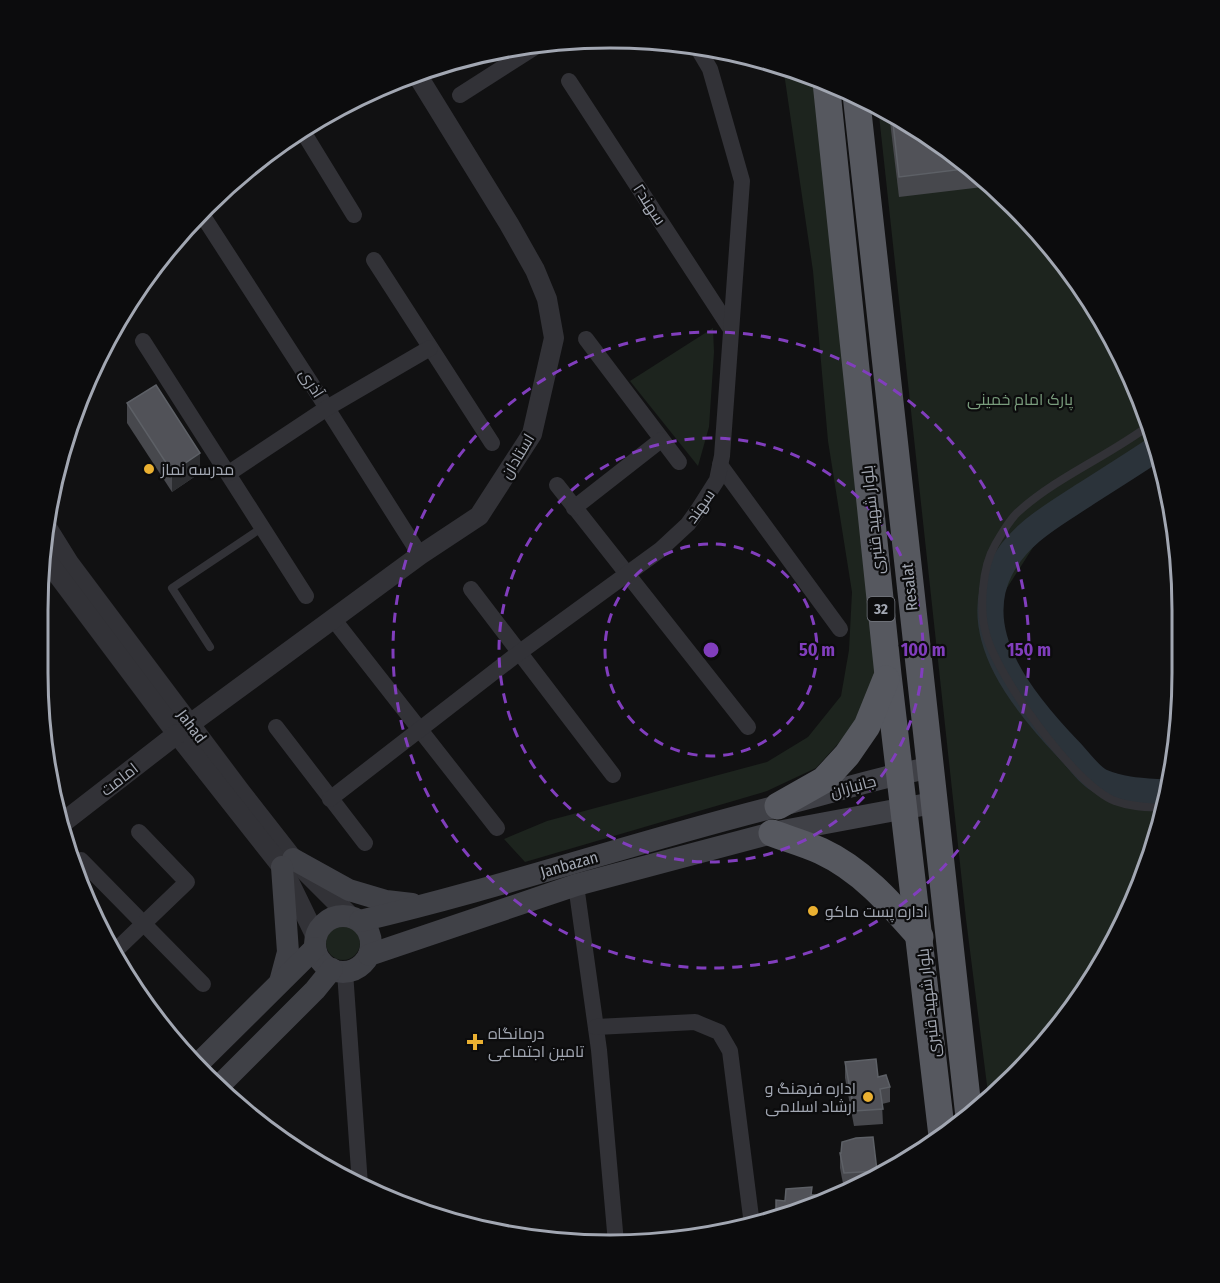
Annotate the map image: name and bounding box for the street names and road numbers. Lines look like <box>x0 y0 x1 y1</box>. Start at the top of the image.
street label: سهند۲ <box>628 180 670 229</box>
street label: آذری <box>295 365 328 402</box>
street label: استادان <box>496 430 539 483</box>
street label: بلوار شهید قنبری <box>857 464 889 576</box>
street label: سهند <box>682 486 720 527</box>
street label: Resalat <box>897 561 921 612</box>
road number: 32 <box>868 597 894 621</box>
street label: Jahad <box>173 706 210 747</box>
street label: امامت <box>97 759 142 800</box>
street label: جانبازان <box>828 771 878 803</box>
street label: Janbazan <box>538 847 600 882</box>
street label: بلوار شهید قنبری <box>913 947 945 1059</box>

